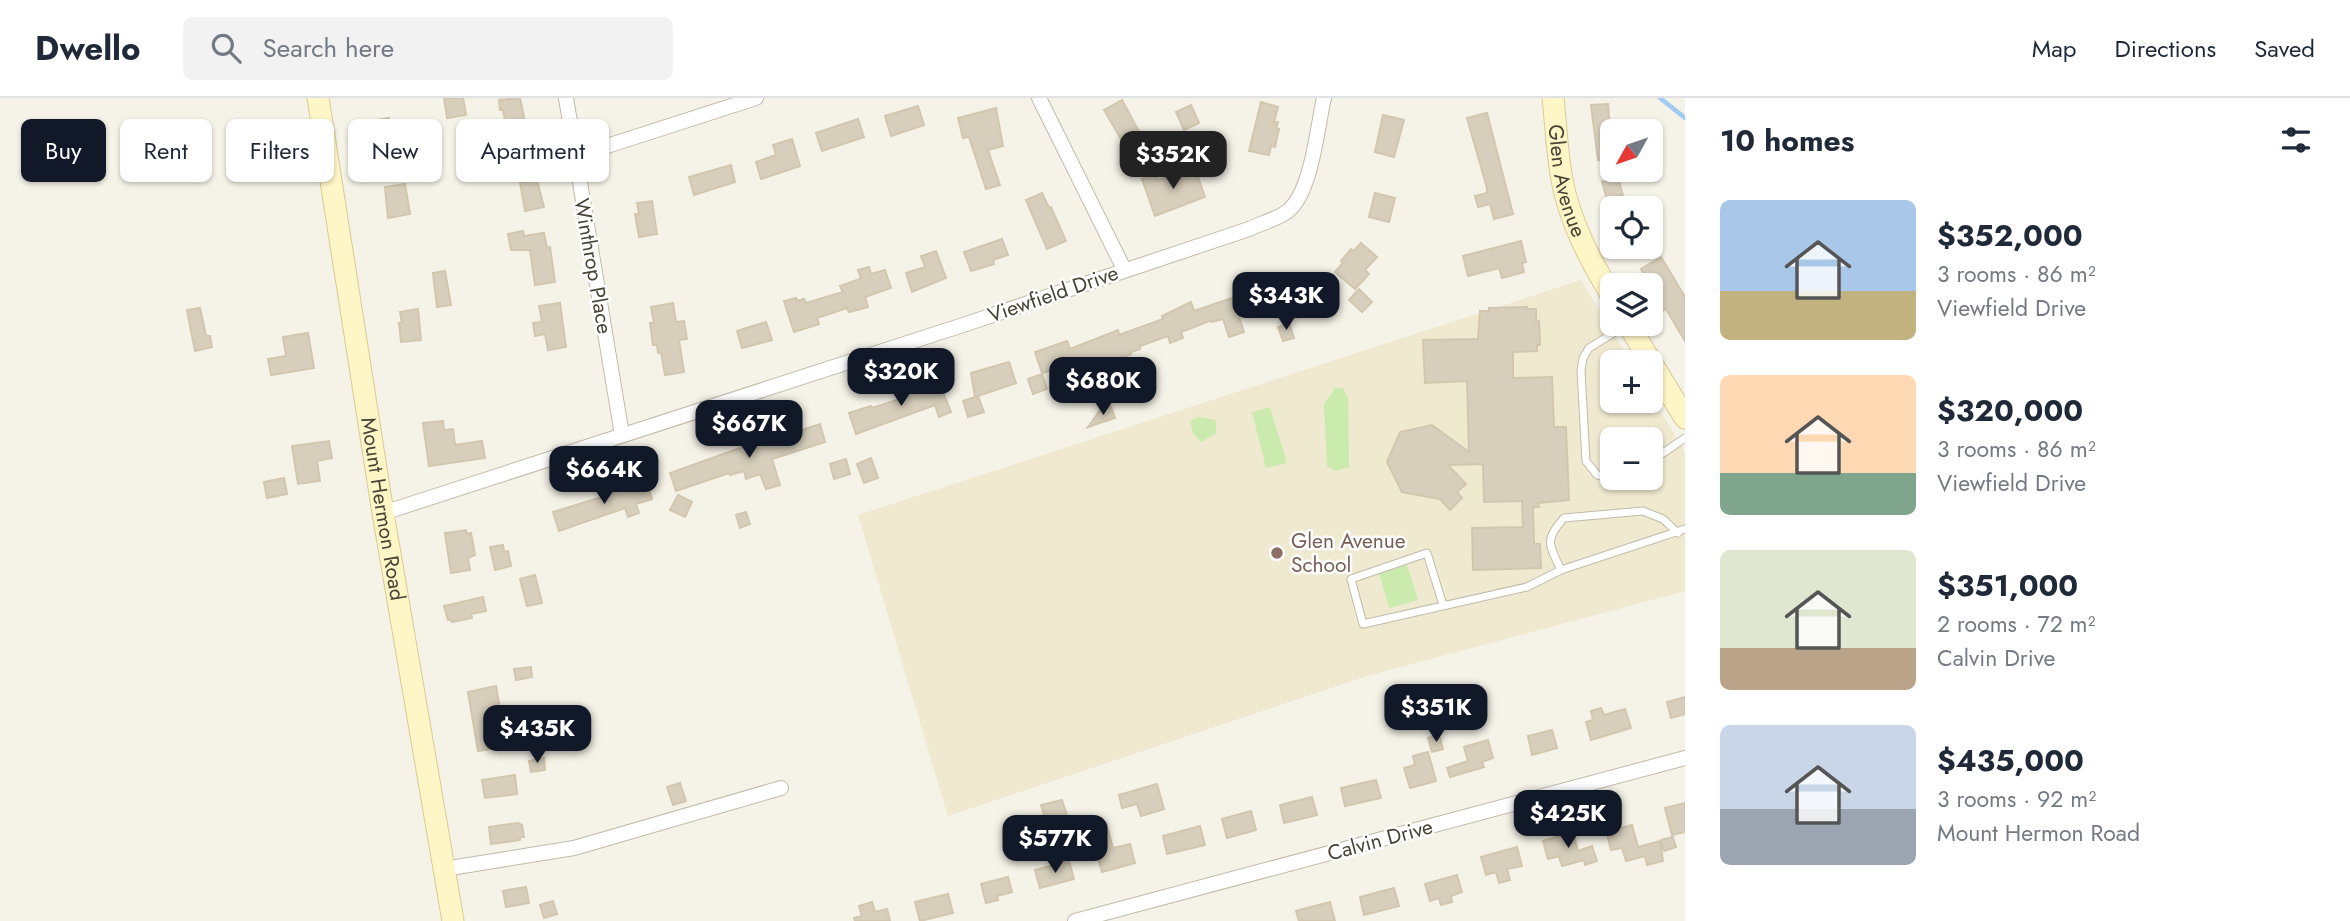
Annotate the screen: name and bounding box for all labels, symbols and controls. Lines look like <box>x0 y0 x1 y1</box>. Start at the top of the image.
search box <box>183 17 673 80</box>
text: Dwello <box>35 25 141 72</box>
icon: search <box>207 29 245 67</box>
text: Search here <box>263 29 394 67</box>
text: Map <box>2032 31 2077 66</box>
text: Directions <box>2115 31 2216 66</box>
text: Saved <box>2254 31 2315 66</box>
chip: Buy <box>21 119 106 182</box>
chip: Rent <box>120 119 212 182</box>
chip: Filters <box>226 119 334 182</box>
chip: New <box>348 119 442 182</box>
chip: Apartment <box>456 119 609 182</box>
north arrow <box>1600 119 1662 182</box>
map controls <box>1600 119 1663 490</box>
text: 10 homes <box>1720 119 1854 162</box>
icon: filters <box>2277 121 2315 159</box>
street label: Glen Avenue <box>1541 123 1594 242</box>
pin: $352K <box>1124 132 1222 191</box>
text: $352K <box>1136 137 1210 171</box>
street label: Winthrop Place <box>566 196 620 336</box>
button: locate <box>1600 196 1663 259</box>
text: $352,000 <box>1937 214 2083 257</box>
icon: home <box>1776 228 1860 312</box>
text: 3 rooms · 86 m² <box>1937 257 2096 291</box>
street label: Viewfield Drive <box>984 258 1122 330</box>
pin: $343K <box>1237 272 1335 332</box>
button: layers <box>1600 273 1663 336</box>
text: $343K <box>1248 278 1324 312</box>
text: Viewfield Drive <box>1937 291 2086 325</box>
pin: $320K <box>852 348 950 408</box>
button: + <box>1600 350 1663 413</box>
text: $320K <box>864 354 938 388</box>
pin: $680K <box>1054 358 1152 417</box>
text: $680K <box>1065 363 1141 397</box>
text: $320,000 <box>1937 389 2083 432</box>
pin: $667K <box>700 400 798 460</box>
icon: home <box>1776 403 1860 487</box>
text: $667K <box>711 406 787 440</box>
street label: Mount Hermon Road <box>353 415 413 603</box>
button: − <box>1600 427 1663 490</box>
text: 3 rooms · 86 m² <box>1937 432 2096 466</box>
pin: $664K <box>555 446 653 506</box>
text: $664K <box>565 452 643 486</box>
text: Viewfield Drive <box>1937 466 2086 500</box>
place label: Glen Avenue School <box>1291 526 1406 580</box>
marker: Glen Avenue School <box>1269 545 1285 561</box>
text: $351,000 <box>1937 564 2078 607</box>
icon: home <box>1776 578 1860 662</box>
text: 2 rooms · 72 m² <box>1937 607 2096 641</box>
text: Calvin Drive <box>1937 641 2055 675</box>
pin: $351K <box>1387 684 1485 744</box>
text: $351K <box>1400 690 1472 724</box>
pin: $435K <box>488 706 586 765</box>
text: $435K <box>499 711 575 745</box>
text: $435,000 <box>1937 739 2084 782</box>
icon: home <box>1776 753 1860 837</box>
text: 3 rooms · 92 m² <box>1937 782 2096 816</box>
pin: $425K <box>1519 790 1617 850</box>
text: $425K <box>1530 796 1606 830</box>
street label: Calvin Drive <box>1324 811 1436 868</box>
pin: $577K <box>1006 816 1104 875</box>
text: Mount Hermon Road <box>1937 816 2140 850</box>
text: $577K <box>1019 821 1091 855</box>

